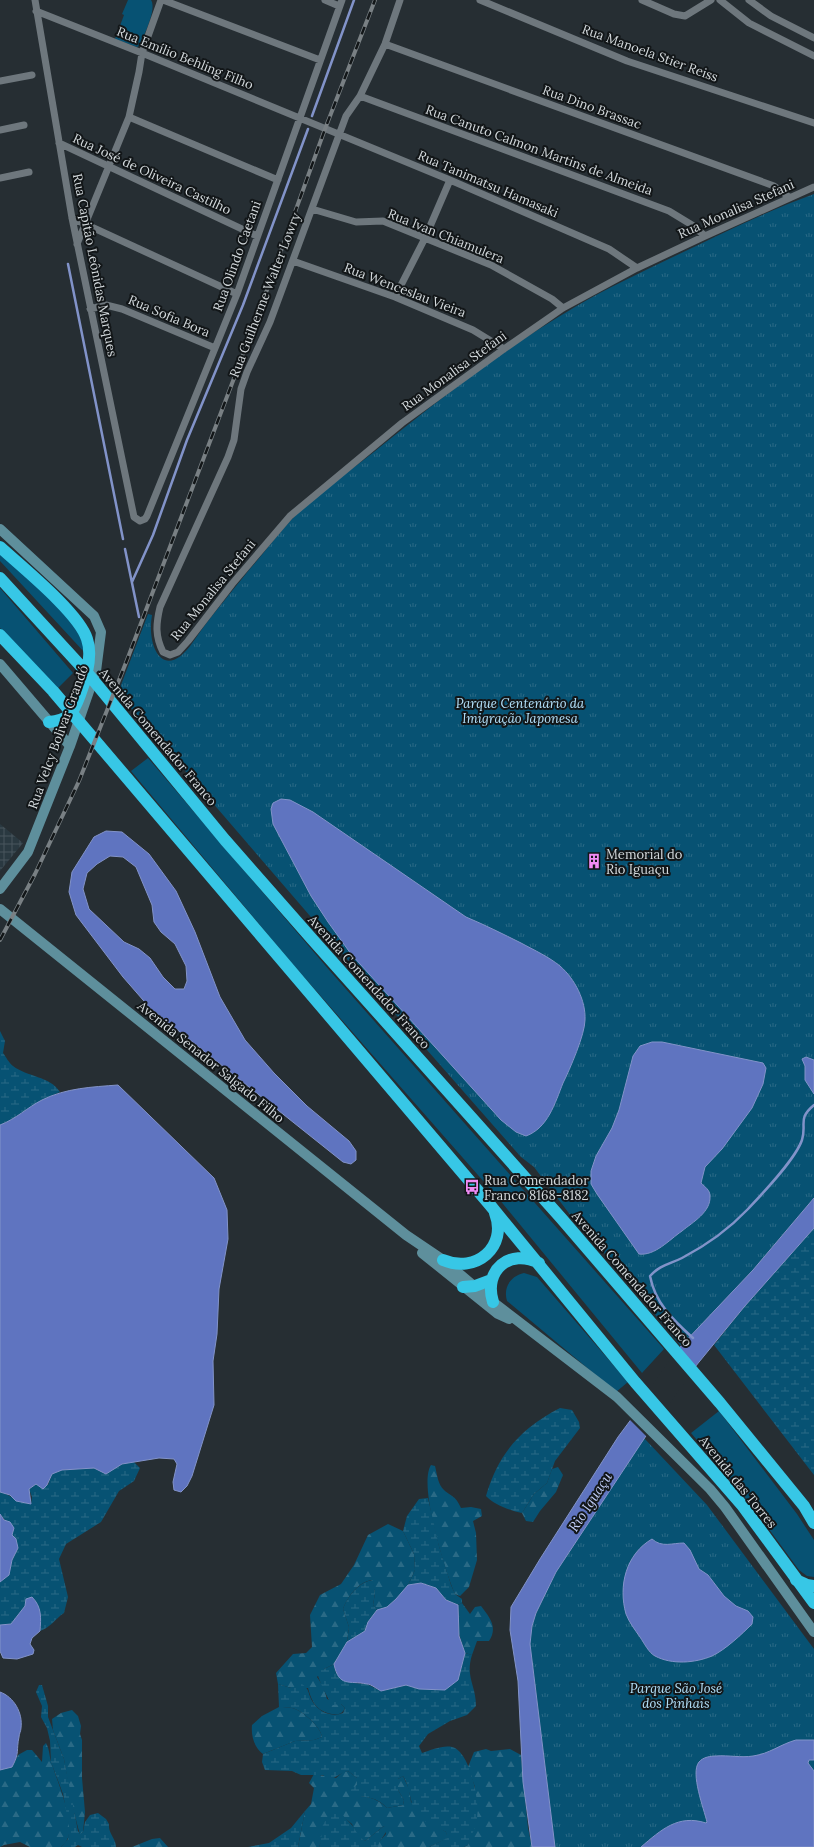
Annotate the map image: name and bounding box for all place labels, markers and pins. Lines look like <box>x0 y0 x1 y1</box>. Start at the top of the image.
place label: Memorial do Rio Iguaçu <box>606 846 683 878</box>
building icon: Memorial do Rio Iguaçu <box>585 852 603 870</box>
place label: Rua Comendador Franco 8168-8182 <box>484 1172 589 1204</box>
bus stop icon: Rua Comendador Franco 8168-8182 <box>463 1178 481 1196</box>

